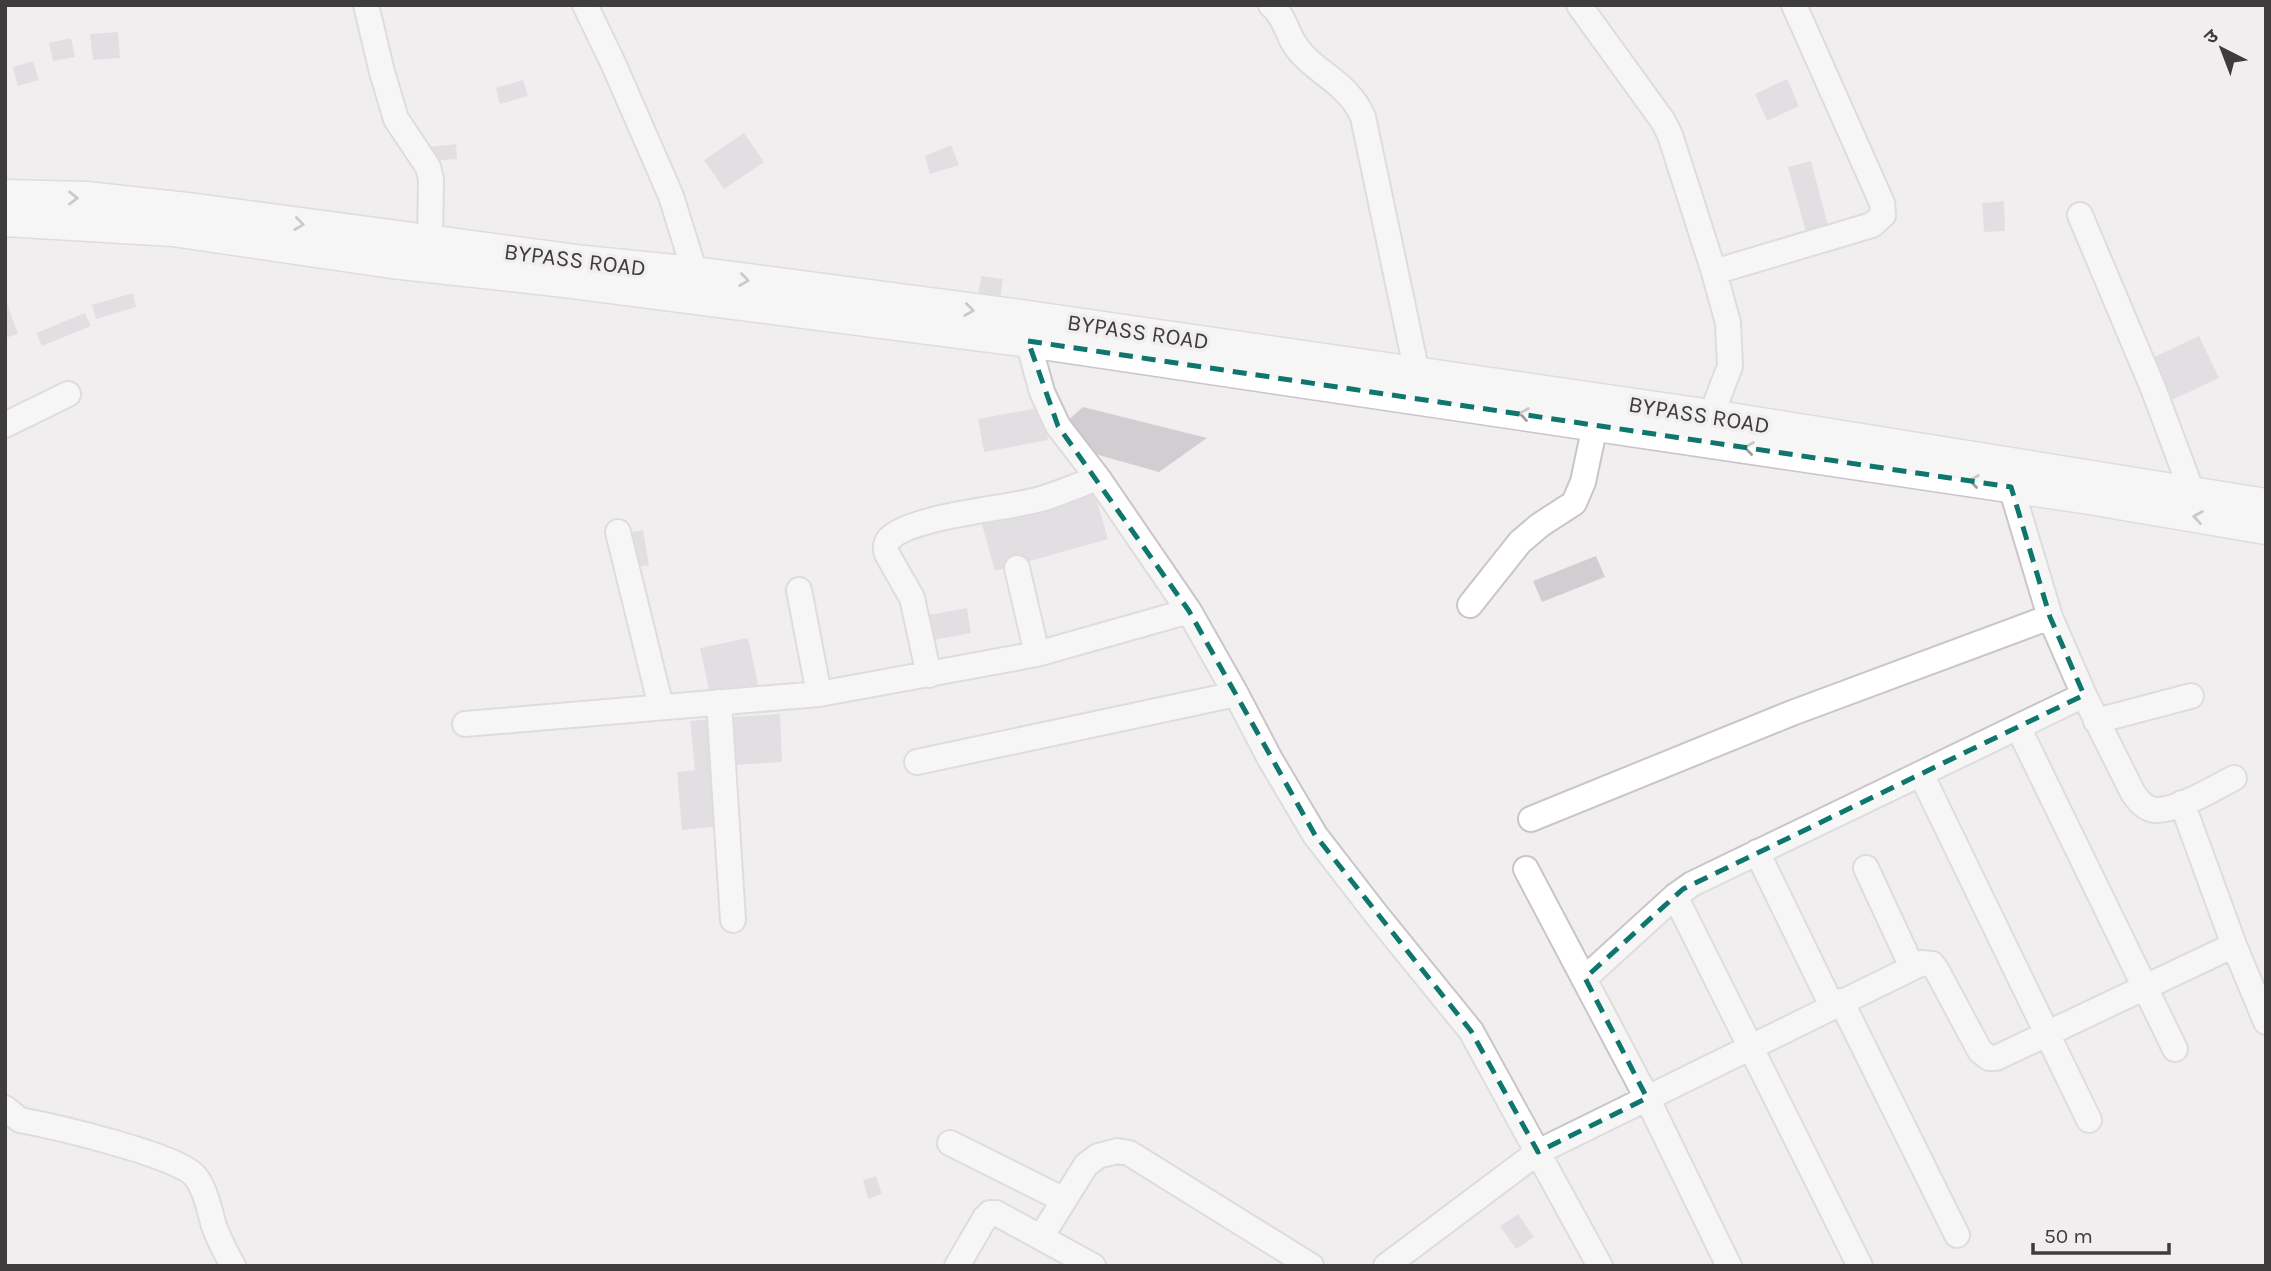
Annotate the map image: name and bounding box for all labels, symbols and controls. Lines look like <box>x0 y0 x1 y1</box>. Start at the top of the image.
north arrow <box>2187 14 2257 84</box>
text: उ <box>2200 25 2223 49</box>
one-way arrow <box>69 190 79 206</box>
one-way arrow <box>294 216 305 231</box>
street label: BYPASS ROAD <box>503 238 647 282</box>
one-way arrow <box>738 272 750 287</box>
one-way arrow <box>964 302 975 317</box>
street label: BYPASS ROAD <box>1066 309 1210 355</box>
street label: BYPASS ROAD <box>1626 391 1772 439</box>
one-way arrow <box>1518 407 1530 422</box>
one-way arrow <box>1743 440 1755 455</box>
one-way arrow <box>1968 474 1980 489</box>
one-way arrow <box>2193 510 2204 525</box>
scale bar <box>2033 1212 2170 1256</box>
text: 50 m <box>2044 1224 2093 1248</box>

